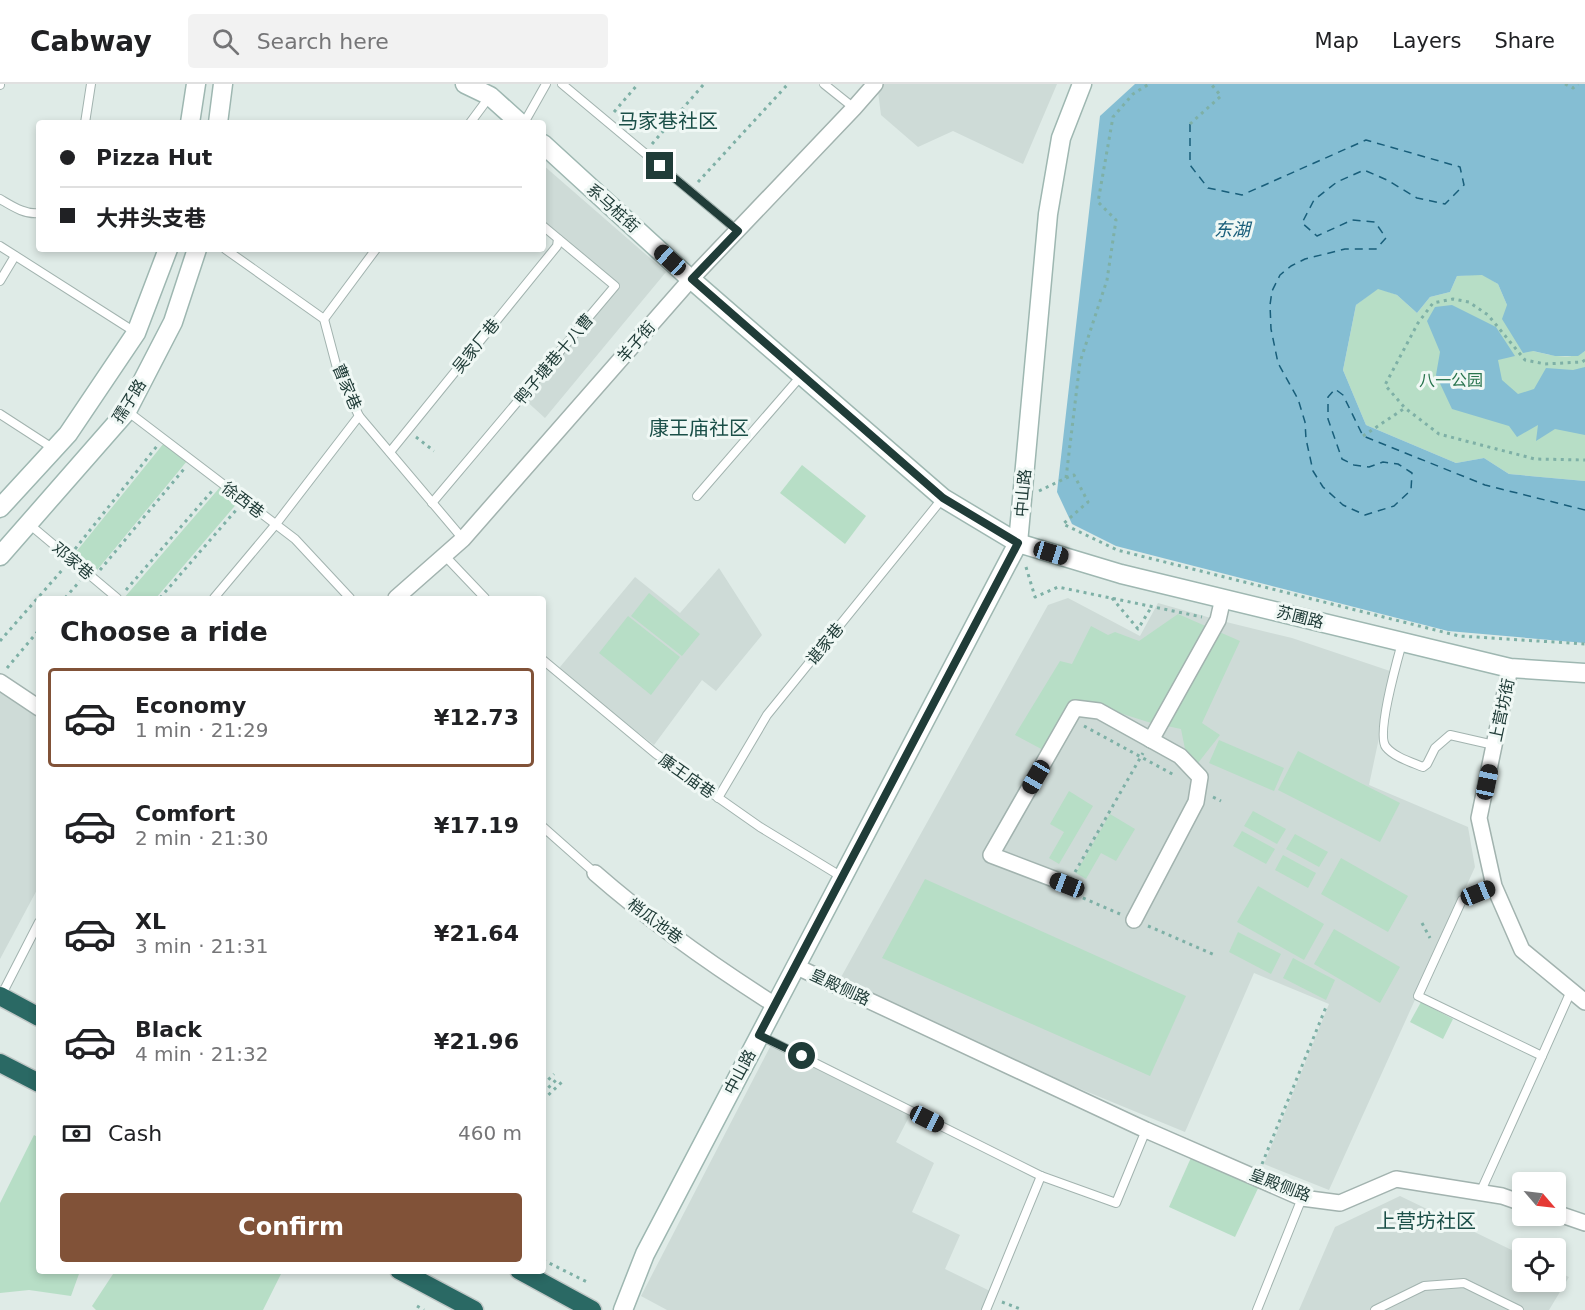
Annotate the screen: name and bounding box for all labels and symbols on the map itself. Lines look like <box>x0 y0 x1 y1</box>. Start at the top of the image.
district label: 马家巷社区 <box>618 109 718 133</box>
route end <box>646 152 673 179</box>
street label: 系马桩街 <box>583 180 643 236</box>
water label: 东湖 <box>1214 219 1253 240</box>
car <box>651 241 689 279</box>
street label: 鸭子塘巷十八曹 <box>511 310 597 408</box>
street label: 吴家厂巷 <box>448 315 504 377</box>
street label: 羊子街 <box>613 318 659 366</box>
street label: 曹家巷 <box>329 361 365 413</box>
park label: 八一公园 <box>1419 371 1483 390</box>
street label: 孺子路 <box>108 376 150 426</box>
district label: 康王庙社区 <box>649 416 749 440</box>
street label: 中山路 <box>1011 468 1035 518</box>
street label: 徐西巷 <box>218 478 268 522</box>
street label: 邓家巷 <box>49 538 97 584</box>
car <box>1031 539 1071 567</box>
street label: 苏圃路 <box>1274 602 1326 632</box>
street label: 谌家巷 <box>803 619 847 669</box>
street label: 上营坊街 <box>1486 677 1518 743</box>
street label: 康王庙巷 <box>655 750 719 802</box>
car <box>1019 757 1053 797</box>
car <box>1474 763 1500 801</box>
car <box>1047 870 1087 900</box>
car <box>1458 878 1498 908</box>
street label: 梢瓜池巷 <box>624 894 686 948</box>
street label: 皇殿侧路 <box>807 965 873 1009</box>
route start <box>788 1042 815 1069</box>
street label: 中山路 <box>720 1046 760 1098</box>
car <box>907 1103 947 1135</box>
street label: 皇殿侧路 <box>1247 1165 1313 1205</box>
north arrow <box>1512 1172 1566 1226</box>
district label: 上营坊社区 <box>1376 1209 1476 1233</box>

